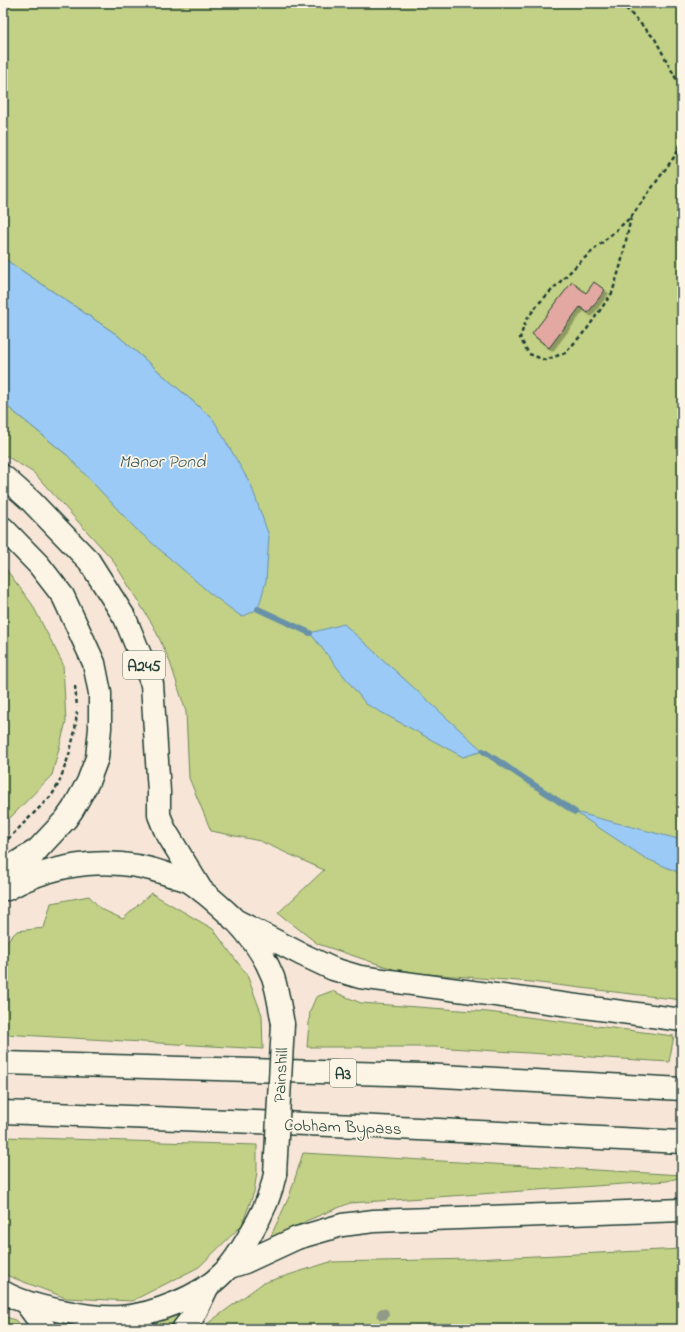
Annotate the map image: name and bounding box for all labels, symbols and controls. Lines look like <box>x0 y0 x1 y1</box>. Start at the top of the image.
water label: Manor Pond <box>119 450 206 476</box>
road number: A245 <box>123 651 165 679</box>
street label: Painshill <box>268 1047 295 1103</box>
road number: A3 <box>330 1059 356 1087</box>
street label: Cobham Bypass <box>284 1113 402 1143</box>

